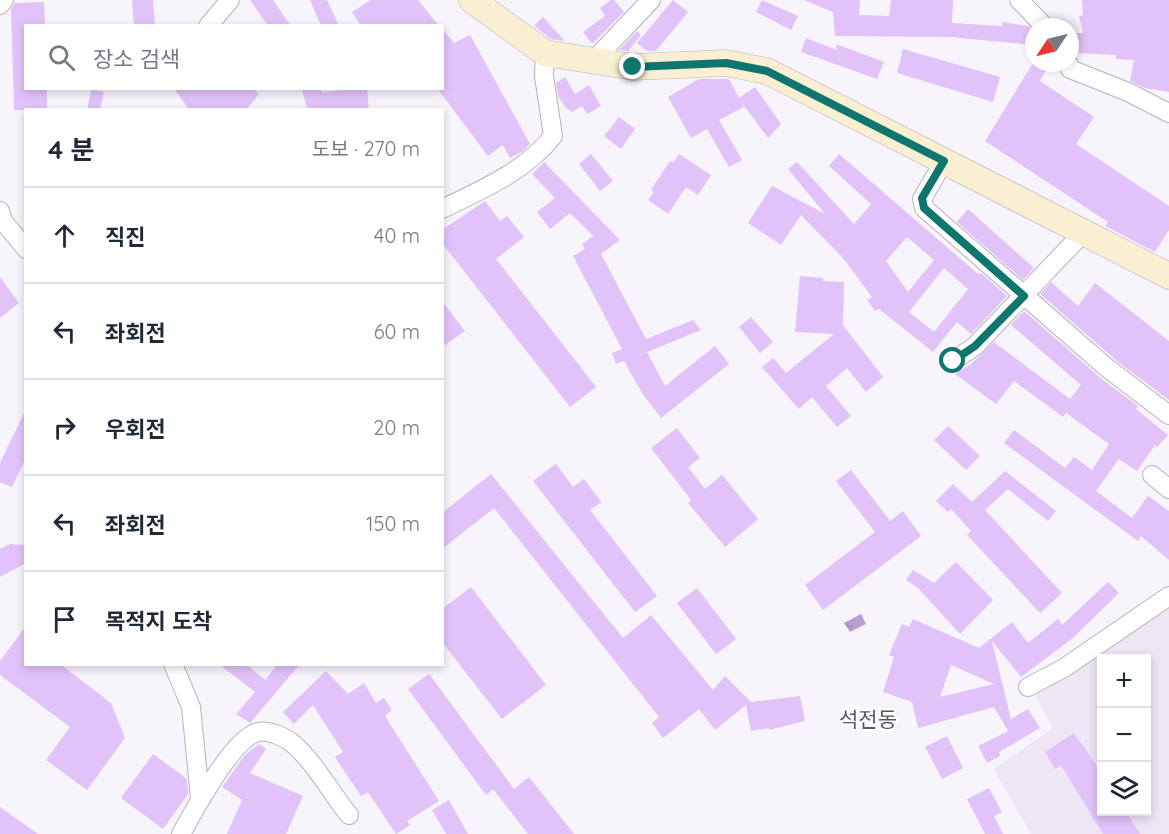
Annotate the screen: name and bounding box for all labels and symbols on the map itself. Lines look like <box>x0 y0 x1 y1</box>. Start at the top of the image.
north arrow <box>1025 18 1079 72</box>
route end <box>619 53 645 79</box>
route start <box>939 347 965 373</box>
district label: 석전동 <box>839 706 897 732</box>

